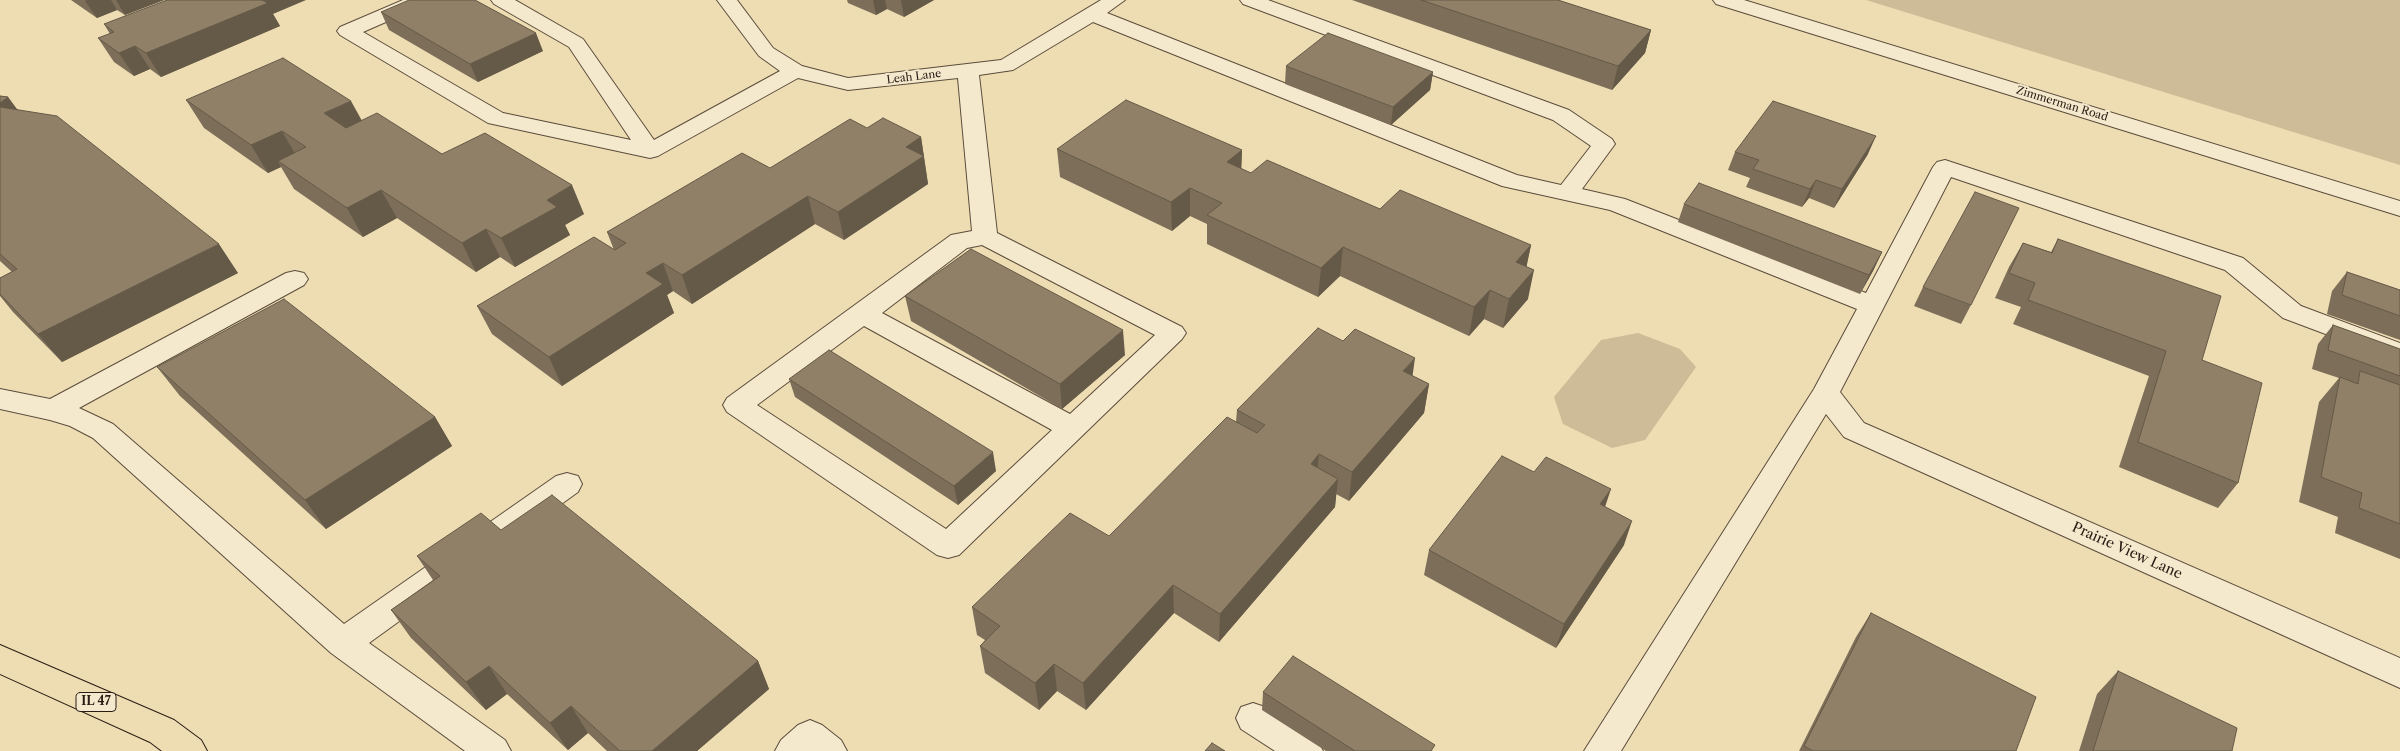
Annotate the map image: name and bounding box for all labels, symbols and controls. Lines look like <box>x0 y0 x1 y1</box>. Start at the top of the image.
street label: Leah Lane <box>886 67 942 87</box>
street label: Zimmerman Road <box>2015 84 2109 124</box>
street label: Prairie View Lane <box>2069 519 2185 583</box>
road number: IL 47 <box>76 692 116 712</box>

